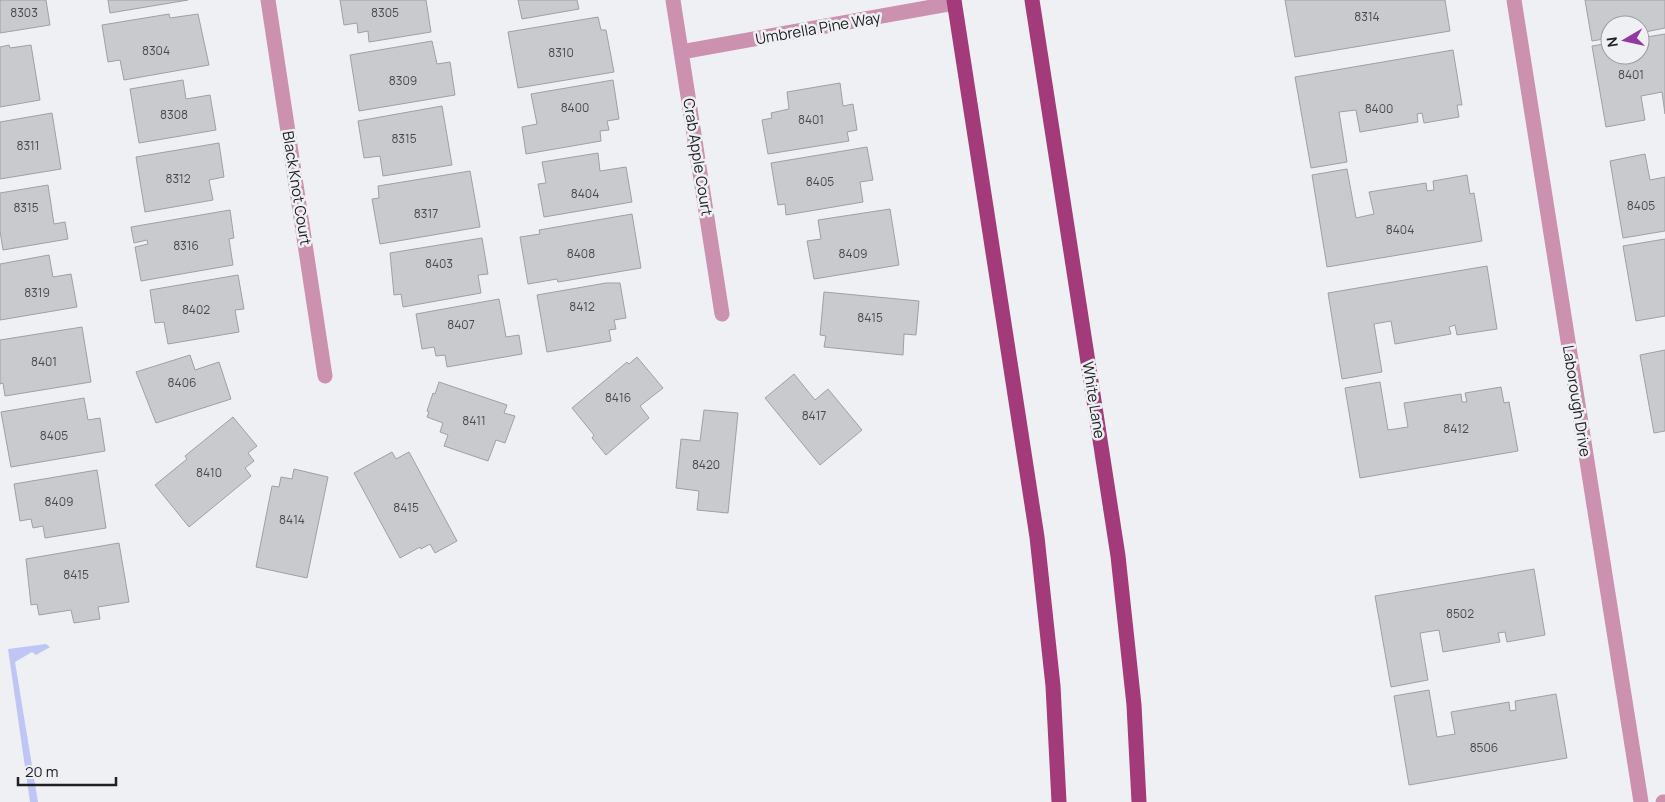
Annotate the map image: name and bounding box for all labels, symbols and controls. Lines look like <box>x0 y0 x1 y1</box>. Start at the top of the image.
house number: 8303 <box>10 4 38 21</box>
house number: 8305 <box>371 4 399 21</box>
street label: Umbrella Pine Way <box>754 7 882 49</box>
house number: 8314 <box>1354 8 1380 25</box>
north arrow <box>1600 15 1650 65</box>
text: N <box>1601 36 1622 49</box>
house number: 8304 <box>142 42 170 59</box>
house number: 8310 <box>548 44 574 61</box>
house number: 8401 <box>1618 66 1644 83</box>
house number: 8309 <box>389 72 417 89</box>
street label: Crab Apple Court <box>678 97 718 217</box>
house number: 8400 <box>561 99 589 116</box>
house number: 8400 <box>1365 100 1393 117</box>
house number: 8308 <box>160 106 188 123</box>
house number: 8401 <box>798 111 824 128</box>
street label: Black Knot Court <box>278 129 316 247</box>
house number: 8315 <box>391 130 417 147</box>
house number: 8311 <box>17 137 39 154</box>
house number: 8312 <box>165 170 191 187</box>
house number: 8405 <box>806 173 834 190</box>
house number: 8404 <box>571 185 599 202</box>
house number: 8405 <box>1627 197 1655 214</box>
house number: 8315 <box>13 199 39 216</box>
house number: 8317 <box>414 205 438 222</box>
house number: 8404 <box>1386 221 1414 238</box>
house number: 8316 <box>173 237 199 254</box>
house number: 8408 <box>567 245 595 262</box>
house number: 8409 <box>839 245 867 262</box>
house number: 8403 <box>425 255 453 272</box>
house number: 8319 <box>24 284 50 301</box>
house number: 8412 <box>569 298 595 315</box>
house number: 8402 <box>182 301 210 318</box>
house number: 8415 <box>857 309 883 326</box>
house number: 8407 <box>447 316 475 333</box>
street label: Laborough Drive <box>1558 344 1596 458</box>
house number: 8401 <box>31 353 57 370</box>
street label: White Lane <box>1078 360 1110 440</box>
house number: 8406 <box>168 374 196 391</box>
house number: 8416 <box>605 389 631 406</box>
house number: 8417 <box>802 407 826 424</box>
house number: 8411 <box>462 412 486 429</box>
house number: 8412 <box>1443 420 1469 437</box>
house number: 8405 <box>40 427 68 444</box>
house number: 8420 <box>692 456 720 473</box>
house number: 8410 <box>196 464 222 481</box>
house number: 8409 <box>45 493 73 510</box>
house number: 8415 <box>393 499 419 516</box>
house number: 8414 <box>279 511 305 528</box>
house number: 8415 <box>63 566 89 583</box>
house number: 8502 <box>1446 605 1474 622</box>
house number: 8506 <box>1470 739 1498 756</box>
scale bar <box>18 754 115 786</box>
text: 20 m <box>25 761 58 782</box>

